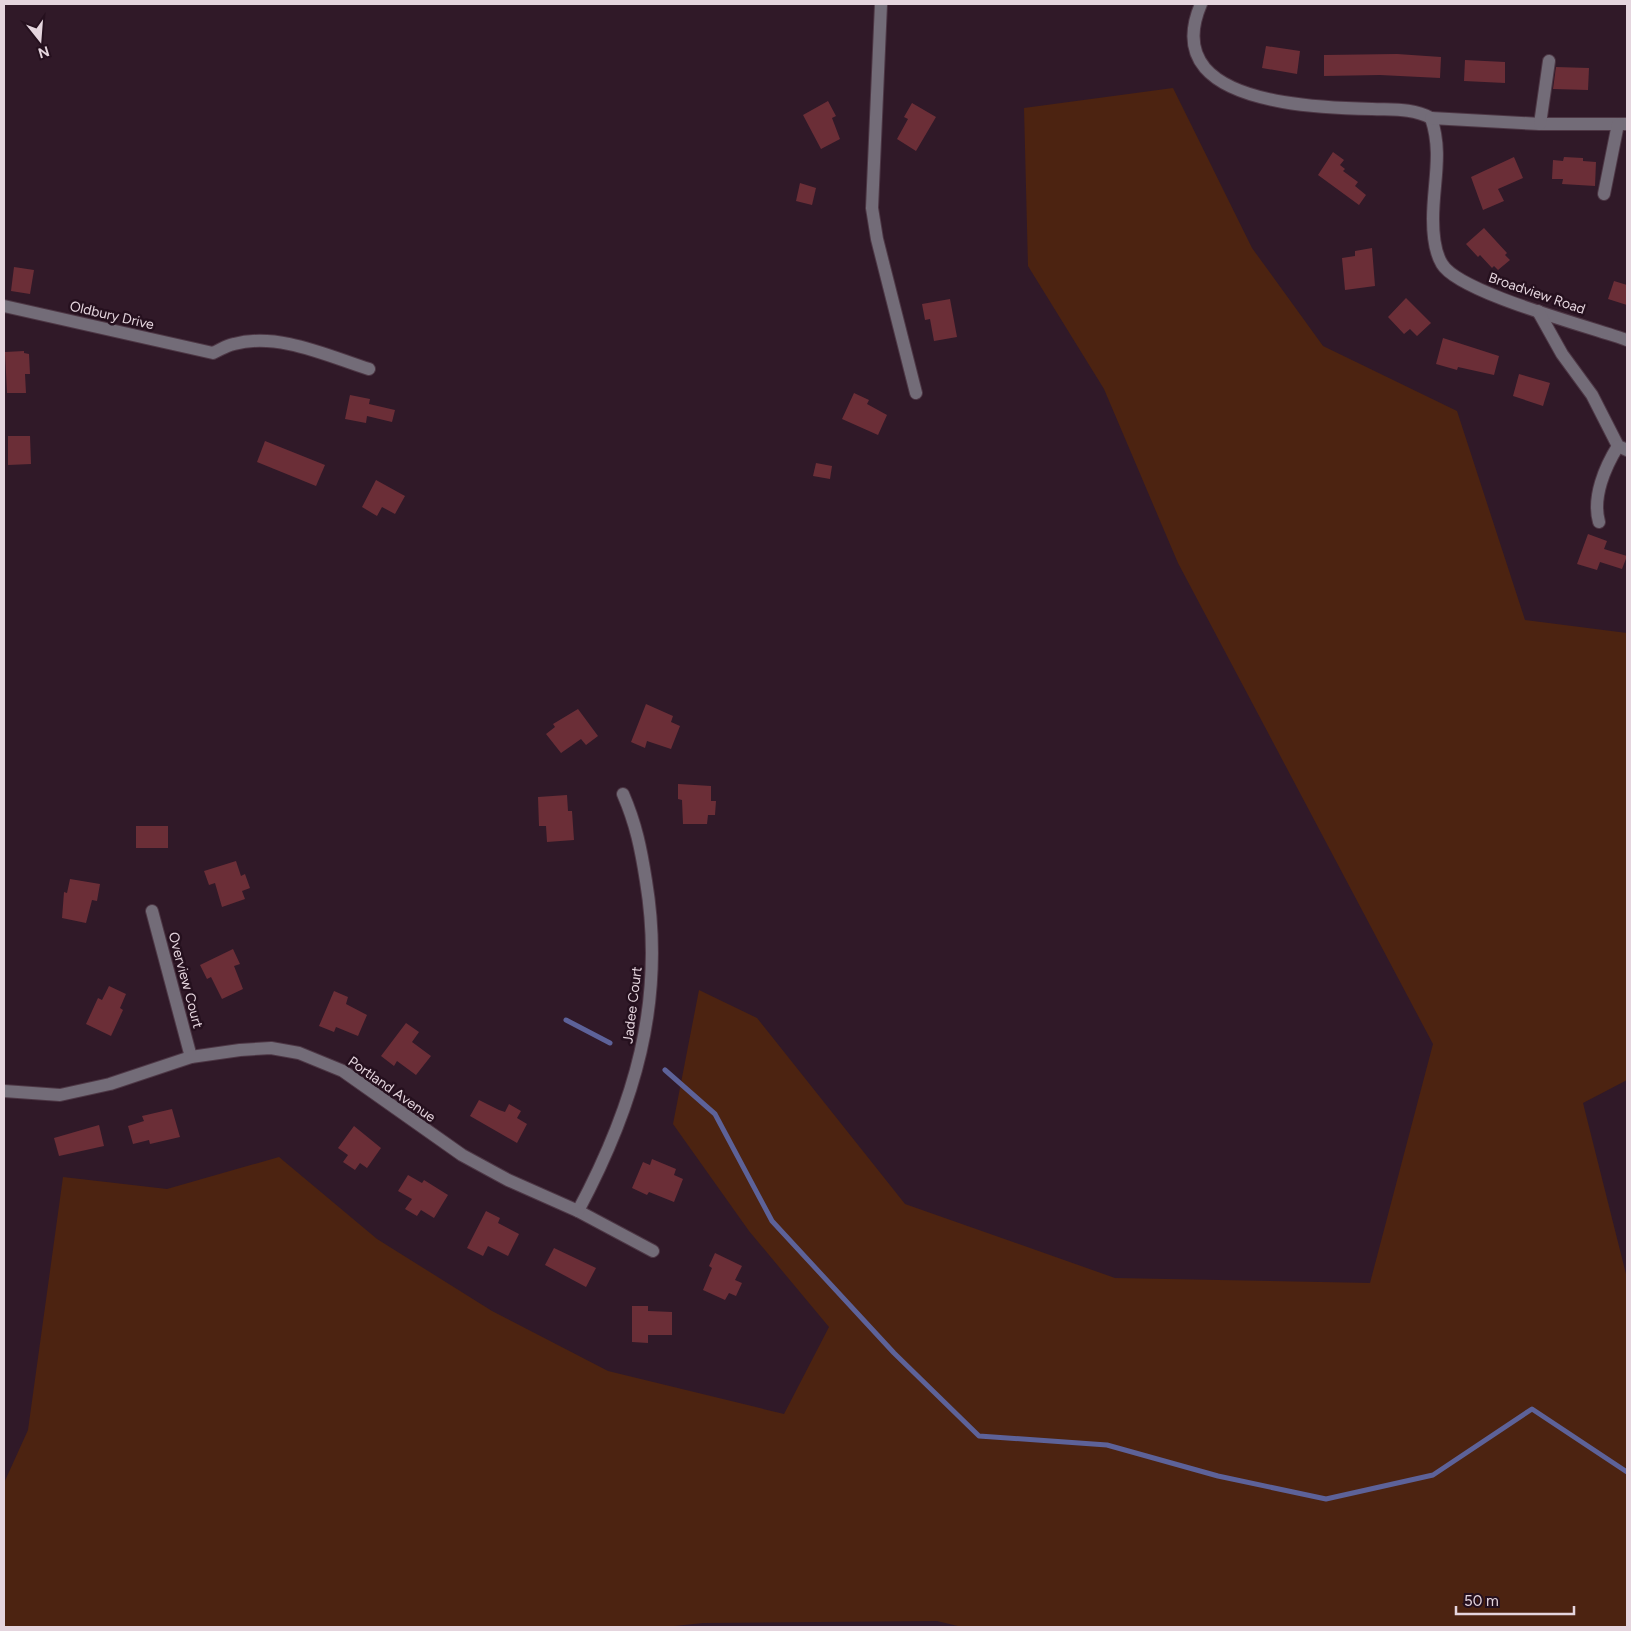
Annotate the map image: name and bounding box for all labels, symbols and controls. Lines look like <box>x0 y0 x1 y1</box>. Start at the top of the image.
north arrow <box>15 15 65 65</box>
text: N <box>36 42 51 62</box>
street label: Broadview Road <box>1486 269 1588 318</box>
street label: Oldbury Drive <box>68 298 156 334</box>
street label: Overview Court <box>165 930 207 1030</box>
street label: Jadee Court <box>619 966 646 1044</box>
street label: Portland Avenue <box>345 1053 439 1126</box>
scale bar <box>1456 1584 1574 1616</box>
text: 50 m <box>1464 1592 1499 1610</box>

